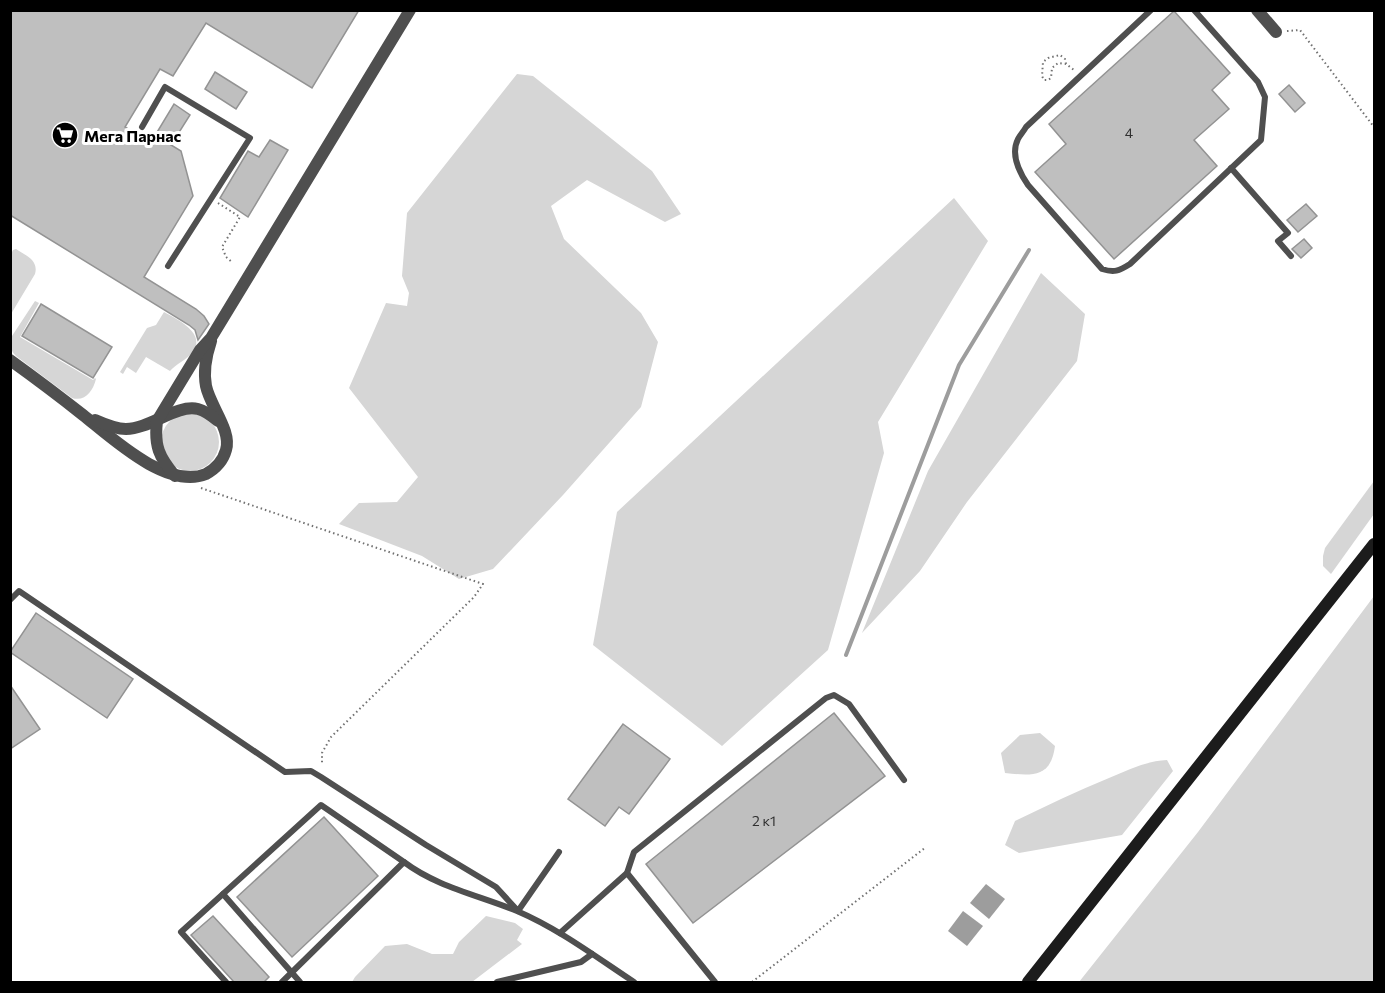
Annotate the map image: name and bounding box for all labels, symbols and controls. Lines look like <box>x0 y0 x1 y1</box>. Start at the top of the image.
supermarket icon: Мега Парнас <box>50 120 80 150</box>
house number: 4 <box>1125 124 1134 141</box>
place label: Мега Парнас <box>84 126 182 145</box>
house number: 2 к1 <box>752 812 776 829</box>

